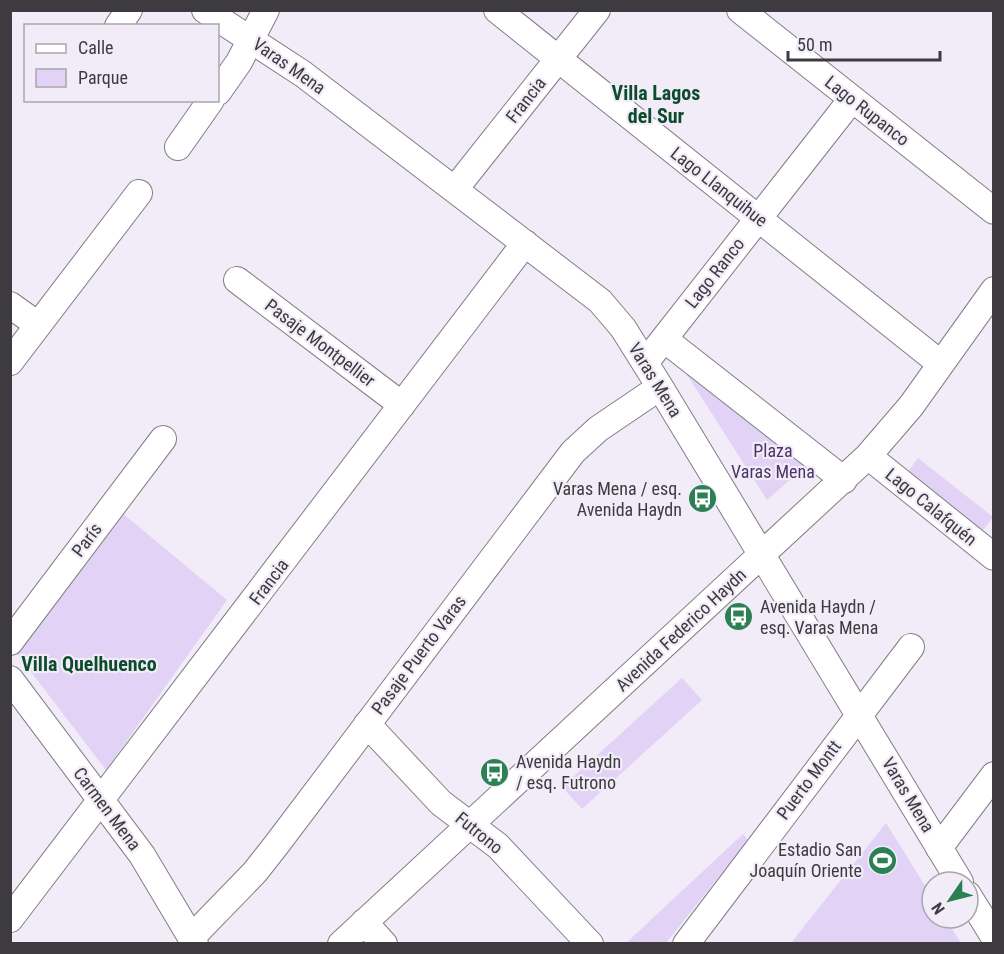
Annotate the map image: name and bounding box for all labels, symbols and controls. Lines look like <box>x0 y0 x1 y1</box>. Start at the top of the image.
legend <box>24 24 219 102</box>
scale bar <box>788 24 940 62</box>
street label: Varas Mena <box>249 33 330 98</box>
text: 50 m <box>797 34 832 55</box>
text: Calle <box>78 37 114 58</box>
text: Parque <box>78 67 128 88</box>
street label: Lago Rupanco <box>821 71 914 150</box>
street label: Francia <box>501 73 550 127</box>
district label: Villa Lagos del Sur <box>612 81 700 128</box>
street label: Lago Llanquihue <box>667 142 772 231</box>
street label: Lago Ranco <box>681 233 749 312</box>
street label: Pasaje Montpellier <box>261 294 380 391</box>
street label: Varas Mena <box>624 339 687 421</box>
park label: Plaza Varas Mena <box>731 440 815 482</box>
street label: Lago Calafquén <box>882 463 981 550</box>
place label: Varas Mena / esq. Avenida Haydn <box>553 478 682 520</box>
bus stop icon: Varas Mena / esq. Avenida Haydn <box>687 483 719 515</box>
street label: París <box>67 519 106 561</box>
street label: Francia <box>245 555 293 609</box>
street label: Avenida Federico Haydn <box>611 564 750 695</box>
street label: Pasaje Puerto Varas <box>367 591 470 718</box>
place label: Avenida Haydn / esq. Varas Mena <box>760 596 878 638</box>
bus stop icon: Avenida Haydn / esq. Varas Mena <box>723 601 755 633</box>
district label: Villa Quelhuenco <box>21 652 157 676</box>
street label: Puerto Montt <box>772 736 845 823</box>
place label: Avenida Haydn / esq. Futrono <box>516 751 621 793</box>
street label: Varas Mena <box>878 753 939 836</box>
bus stop icon: Avenida Haydn / esq. Futrono <box>479 756 511 788</box>
street label: Carmen Mena <box>69 763 145 854</box>
street label: Futrono <box>451 807 507 858</box>
place label: Estadio San Joaquín Oriente <box>749 839 862 881</box>
sports icon: Estadio San Joaquín Oriente <box>867 844 899 876</box>
north arrow <box>920 870 980 930</box>
text: N <box>928 899 949 918</box>

